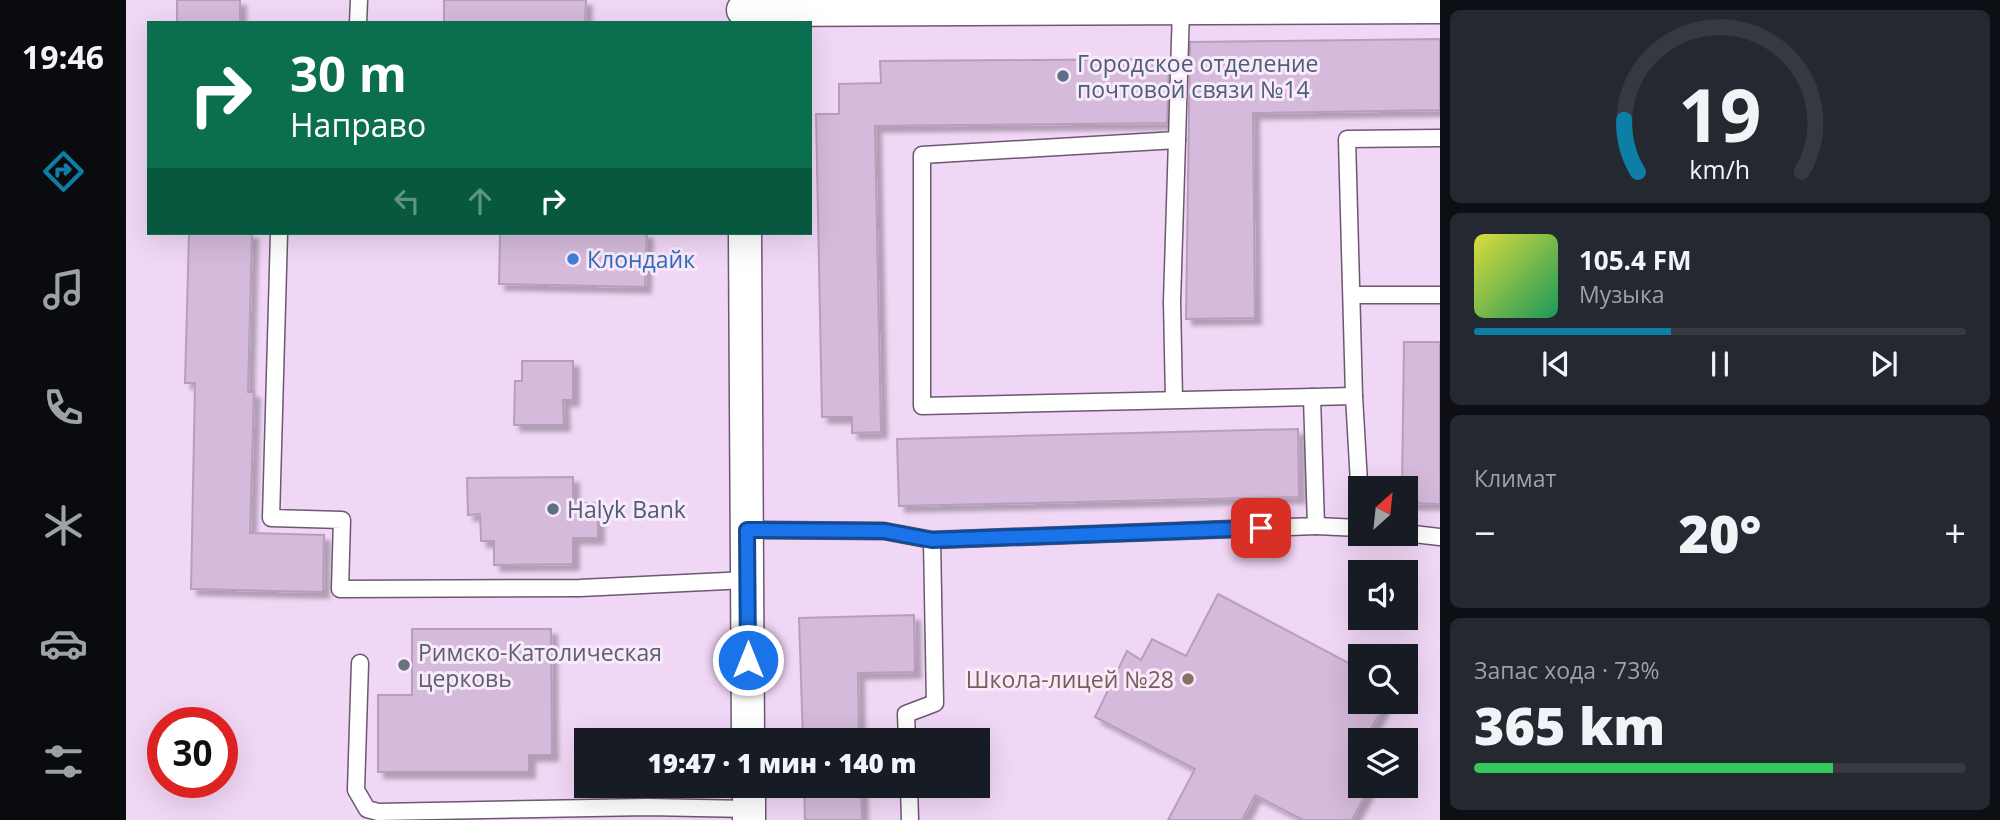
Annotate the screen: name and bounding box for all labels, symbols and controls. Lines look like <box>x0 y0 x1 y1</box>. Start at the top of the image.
text: 19:46 <box>22 35 104 78</box>
text: 30 m <box>290 40 407 106</box>
place label: Городское отделение почтовой связи №14 <box>1077 47 1319 105</box>
icon: right <box>175 49 266 140</box>
text: 19 <box>1678 65 1762 164</box>
marker: Городское отделение почтовой связи №14 <box>1055 68 1071 84</box>
text: Направо <box>290 103 426 146</box>
icon: directions <box>39 147 88 196</box>
text: km/h <box>1690 152 1750 186</box>
icon: left <box>388 182 426 220</box>
icon: ahead <box>461 182 499 220</box>
icon: right <box>534 182 572 220</box>
text: 105.4 FM <box>1579 242 1691 278</box>
place label: Клондайк <box>587 243 695 275</box>
marker: Клондайк <box>565 251 581 267</box>
icon: music <box>39 265 88 314</box>
text: Музыка <box>1579 278 1665 310</box>
icon: previous <box>1537 345 1575 383</box>
icon: pause <box>1701 345 1739 383</box>
icon: next <box>1865 345 1903 383</box>
icon: phone <box>39 383 88 432</box>
text: Климат <box>1474 462 1556 494</box>
north arrow <box>1348 476 1418 546</box>
map controls <box>1348 476 1418 798</box>
place label: Halyk Bank <box>567 493 686 525</box>
text: 20° <box>1679 497 1761 568</box>
pin <box>1231 498 1291 558</box>
icon: climate <box>39 501 88 550</box>
marker: Halyk Bank <box>545 501 561 517</box>
text: − <box>1474 506 1496 558</box>
text: + <box>1944 506 1966 558</box>
icon: arrive <box>1242 509 1280 547</box>
button: sound <box>1348 560 1418 630</box>
icon: car <box>39 619 88 668</box>
position arrow <box>711 623 785 697</box>
place label: Римско-Католическая церковь <box>418 636 662 694</box>
button: search <box>1348 644 1418 714</box>
text: Запас хода · 73% <box>1474 654 1659 686</box>
marker: Римско-Католическая церковь <box>396 657 412 673</box>
place label: Школа-лицей №28 <box>966 663 1174 695</box>
marker: Школа-лицей №28 <box>1180 671 1196 687</box>
text: 365 km <box>1474 689 1665 760</box>
speed limit sign: 30 <box>147 707 238 798</box>
button: layers <box>1348 728 1418 798</box>
icon: filters <box>39 737 88 786</box>
text: 19:47 · 1 мин · 140 m <box>647 745 917 781</box>

